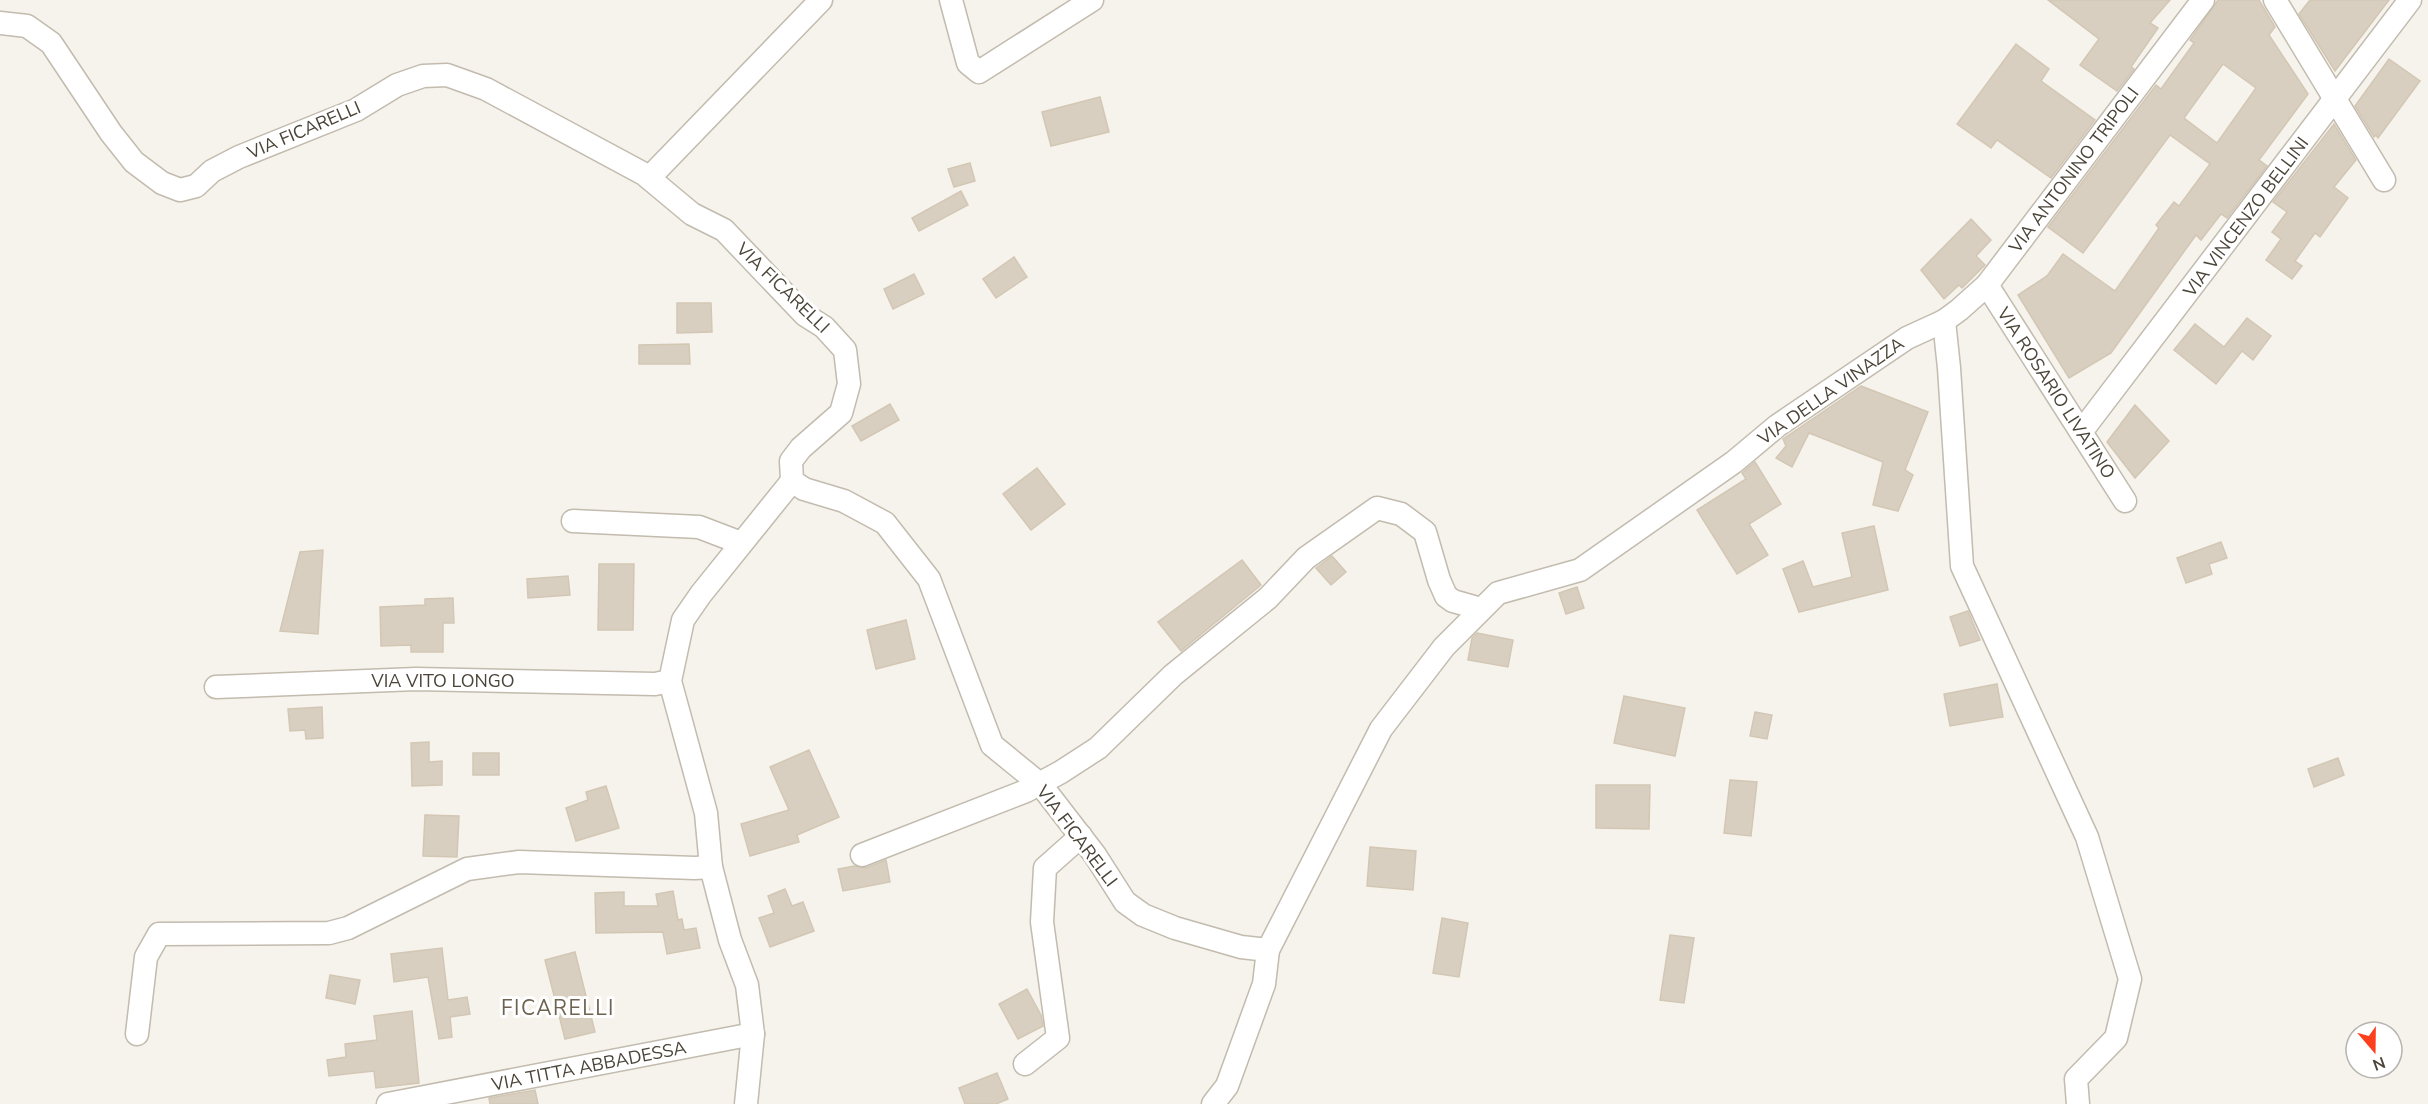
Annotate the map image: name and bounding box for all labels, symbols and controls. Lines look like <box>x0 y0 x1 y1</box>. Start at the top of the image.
street label: VIA ANTONINO TRIPOLI <box>2003 82 2144 259</box>
street label: VIA FICARELLI <box>243 95 364 165</box>
street label: VIA VINCENZO BELLINI <box>2177 132 2314 303</box>
street label: VIA FICARELLI <box>730 237 835 339</box>
street label: VIA ROSARIO LIVATINO <box>1991 302 2120 483</box>
street label: VIA DELLA VINAZZA <box>1752 332 1909 451</box>
street label: VIA VITO LONGO <box>370 669 515 693</box>
street label: VIA FICARELLI <box>1030 780 1123 891</box>
district label: FICARELLI <box>501 994 615 1022</box>
north arrow <box>2344 1020 2404 1080</box>
street label: VIA TITTA ABBADESSA <box>489 1035 688 1097</box>
text: N <box>2369 1051 2388 1076</box>

